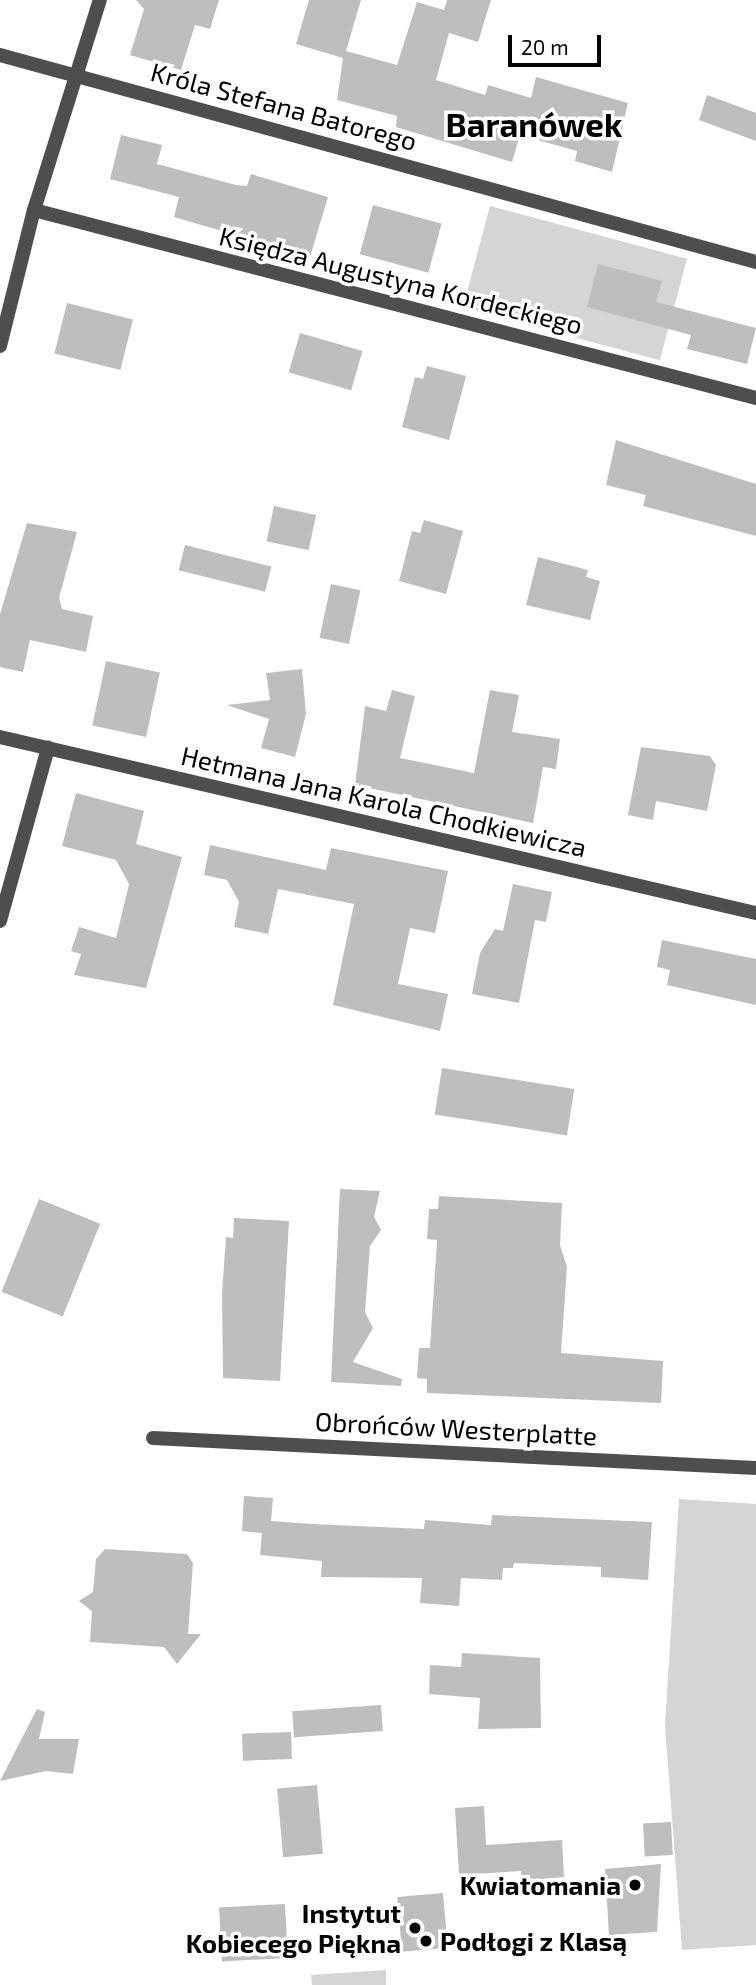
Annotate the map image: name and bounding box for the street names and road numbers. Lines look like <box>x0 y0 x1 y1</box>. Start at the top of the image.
street label: Króla Stefana Batorego <box>148 55 420 157</box>
street label: Księdza Augustyna Kordeckiego <box>216 220 586 340</box>
street label: Hetmana Jana Karola Chodkiewicza <box>178 739 590 863</box>
street label: Obrońców Westerplatte <box>314 1405 598 1451</box>

